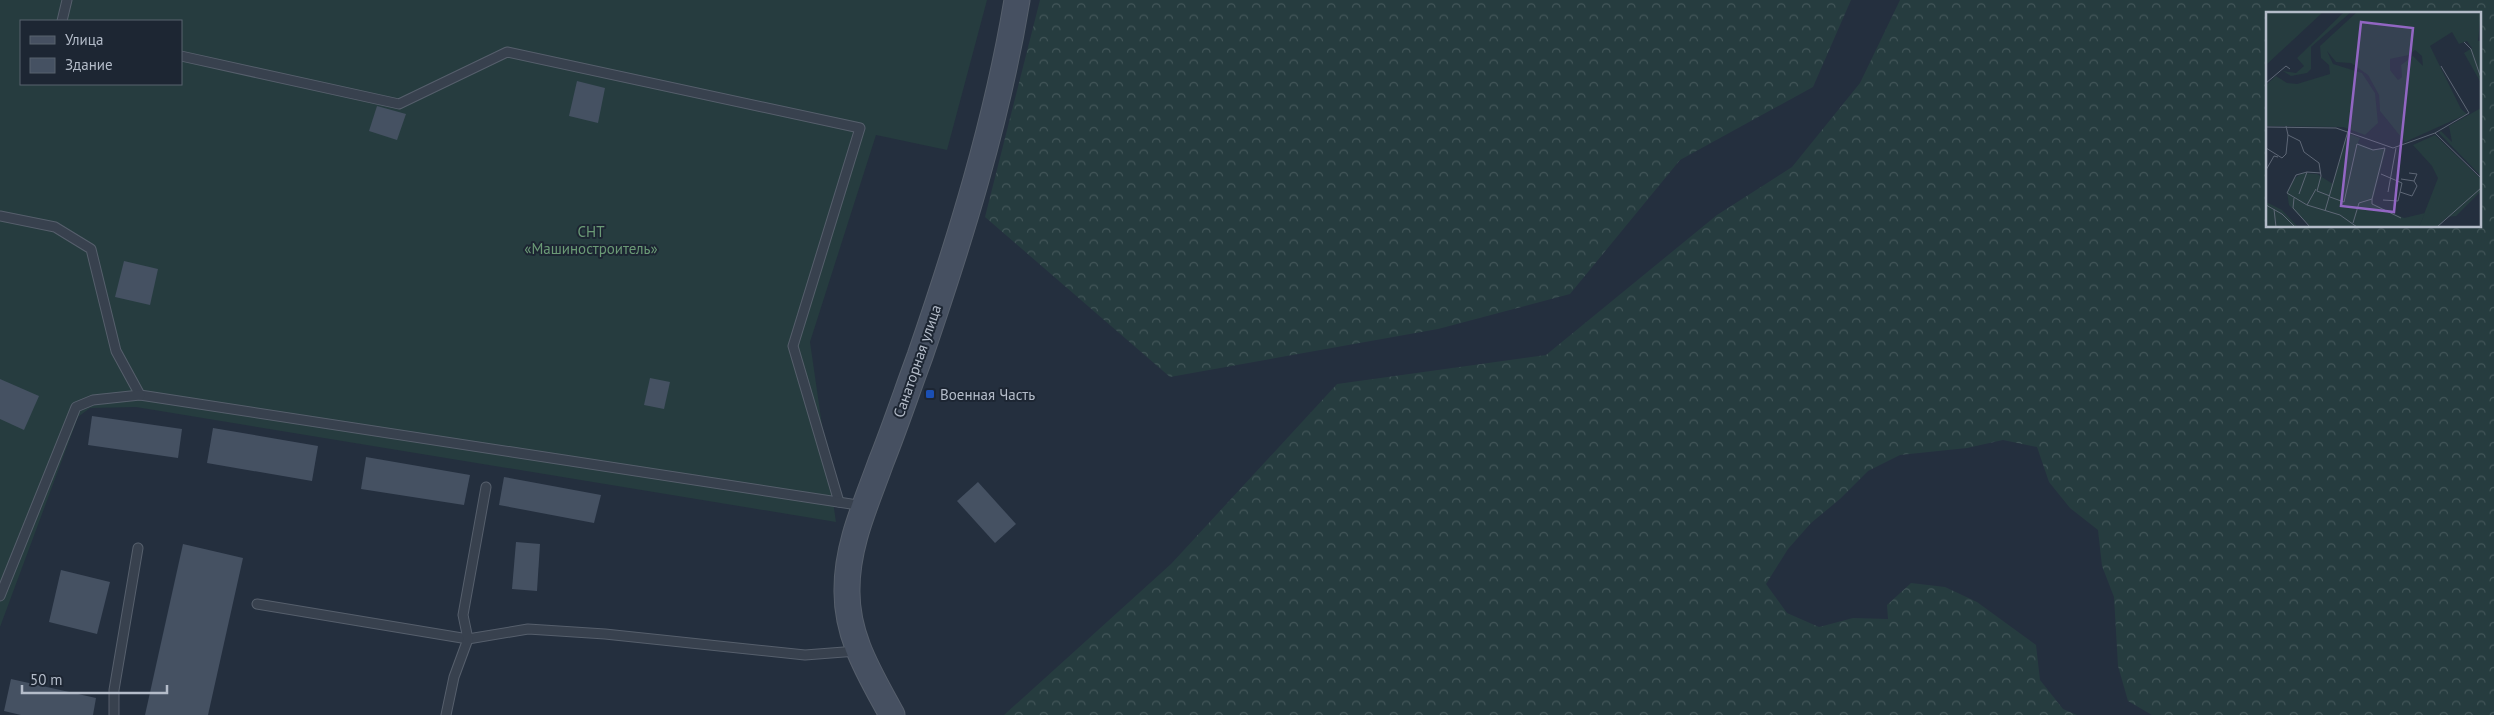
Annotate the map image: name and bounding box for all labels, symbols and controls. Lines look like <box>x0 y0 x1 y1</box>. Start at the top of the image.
inset map <box>2266 12 2482 228</box>
legend <box>20 20 182 85</box>
text: Улица <box>65 30 103 49</box>
text: Здание <box>65 55 113 74</box>
park label: СНТ «Машиностроитель» <box>524 222 658 258</box>
street label: Санаторная улица <box>889 302 945 420</box>
place label: Военная Часть <box>940 385 1035 404</box>
marker: Военная Часть <box>924 388 936 400</box>
scale bar <box>22 662 168 694</box>
text: 50 m <box>30 670 63 689</box>

